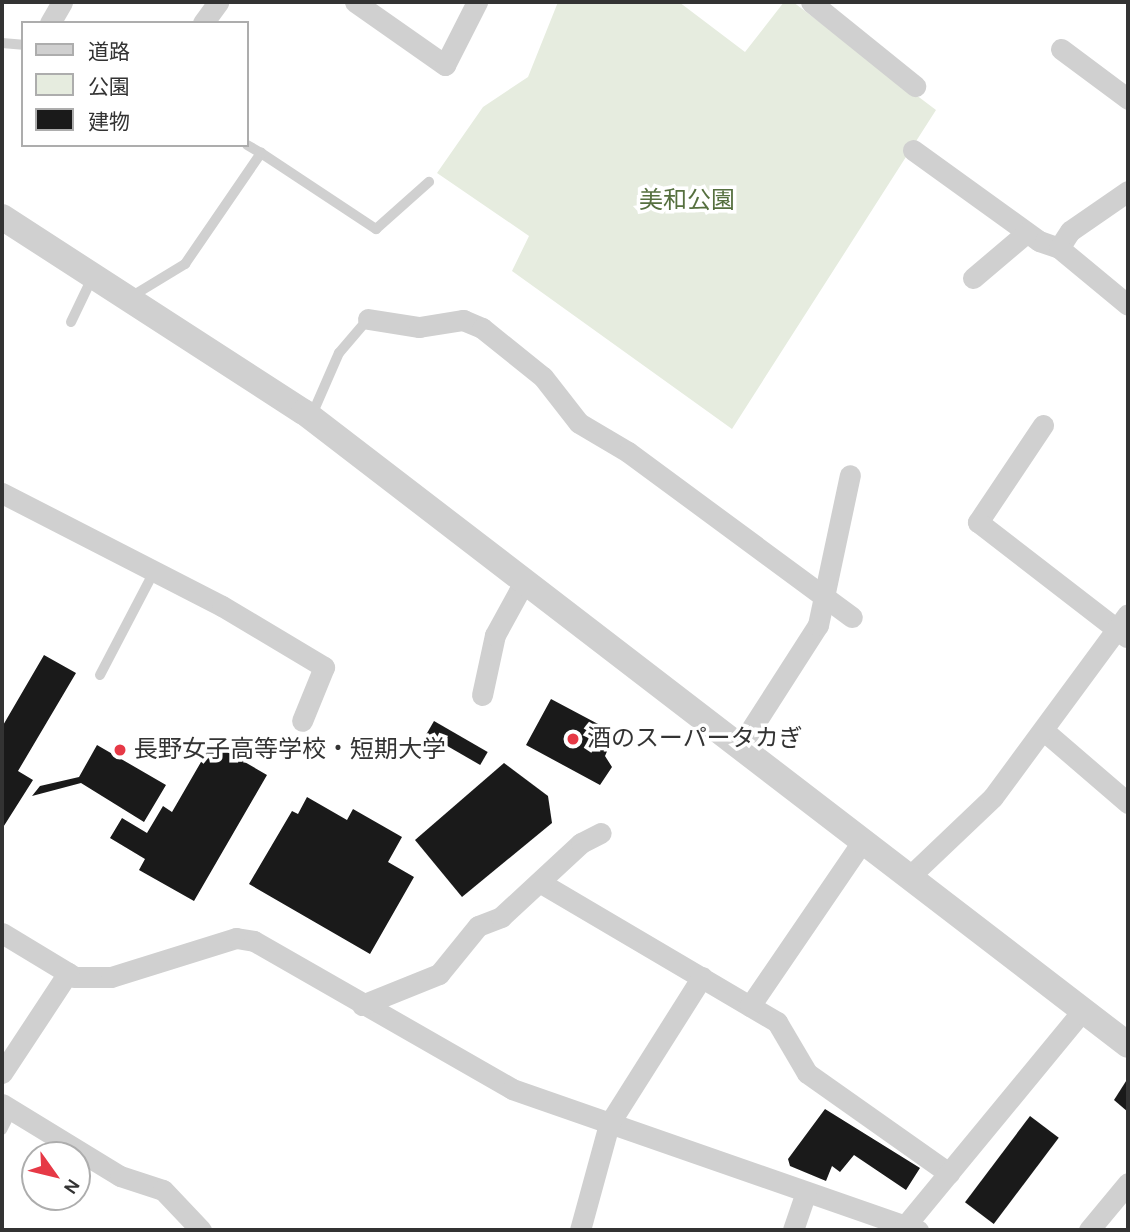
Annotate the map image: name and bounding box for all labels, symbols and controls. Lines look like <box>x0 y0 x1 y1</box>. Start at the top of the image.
legend <box>21 21 248 147</box>
text: 道路 <box>88 40 130 64</box>
text: 公園 <box>88 75 130 99</box>
text: 建物 <box>88 110 130 134</box>
park label: 美和公園 <box>639 187 735 215</box>
place label: 酒のスーパータカぎ <box>587 725 803 753</box>
marker: 酒のスーパータカぎ <box>565 731 581 747</box>
place label: 長野女子高等学校・短期大学 <box>134 736 446 764</box>
marker: 長野女子高等学校・短期大学 <box>112 742 128 758</box>
north arrow <box>21 1141 91 1211</box>
text: N <box>59 1175 85 1198</box>

